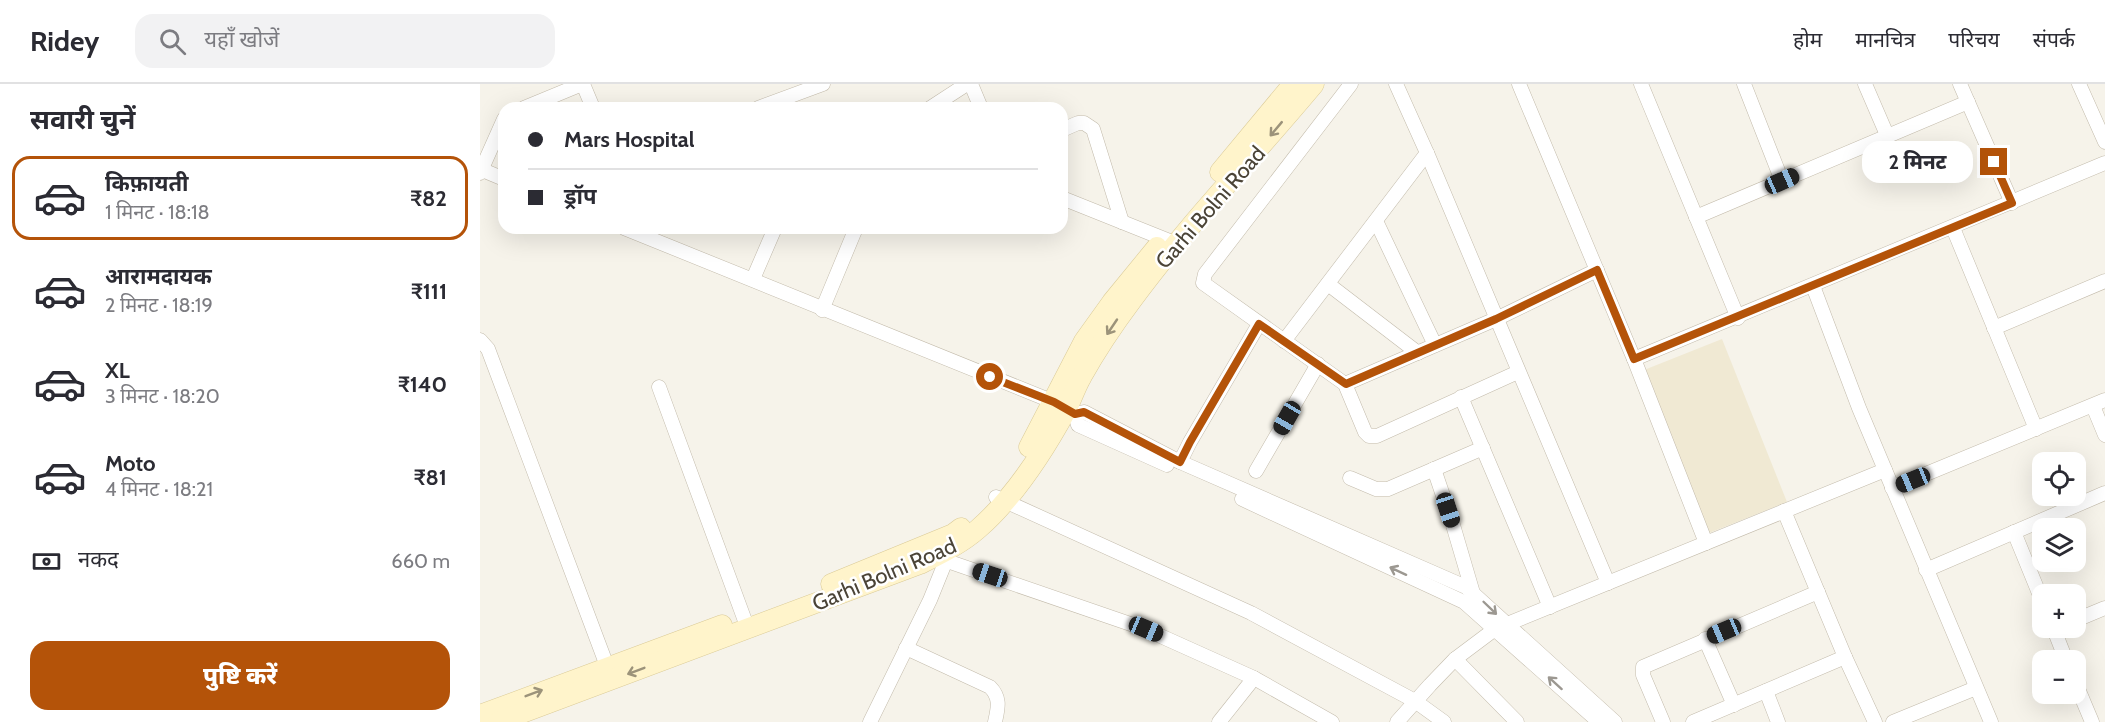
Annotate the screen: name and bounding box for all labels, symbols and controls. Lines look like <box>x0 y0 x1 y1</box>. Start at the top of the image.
search box <box>135 14 555 68</box>
text: Ridey <box>30 24 99 58</box>
icon: search <box>156 25 189 58</box>
text: यहाँ खोजें <box>204 26 279 53</box>
text: होम <box>1793 27 1822 52</box>
text: मानचित्र <box>1855 27 1915 52</box>
text: परिचय <box>1948 27 2000 52</box>
text: संपर्क <box>2033 27 2075 52</box>
text: सवारी चुनें <box>30 103 135 136</box>
one-way arrow <box>1270 121 1283 137</box>
text: Mars Hospital <box>564 126 694 153</box>
street label: Garhi Bolni Road <box>1150 140 1271 274</box>
callout: 2 मिनट <box>1862 141 1973 183</box>
route end <box>1980 148 2007 175</box>
text: 2 मिनट <box>1888 150 1947 174</box>
car <box>1762 165 1802 197</box>
text: किफ़ायती <box>105 170 189 197</box>
icon: car <box>33 171 87 225</box>
text: ड्रॉप <box>564 183 597 210</box>
text: ₹82 <box>410 185 447 212</box>
text: 1 मिनट · 18:18 <box>105 200 210 224</box>
text: आरामदायक <box>105 263 212 290</box>
icon: car <box>33 264 87 318</box>
text: ₹111 <box>411 278 447 305</box>
text: 2 मिनट · 18:19 <box>105 293 213 317</box>
one-way arrow <box>1106 319 1118 335</box>
icon: car <box>33 357 87 411</box>
text: XL <box>105 357 130 384</box>
route start <box>976 363 1003 390</box>
text: ₹140 <box>398 371 447 398</box>
text: 3 मिनट · 18:20 <box>105 384 220 408</box>
car <box>1270 398 1304 438</box>
icon: car <box>33 450 87 504</box>
text: Moto <box>105 450 156 477</box>
map controls <box>2032 452 2086 704</box>
button: locate <box>2032 452 2086 506</box>
text: ₹81 <box>414 464 447 491</box>
car <box>1893 465 1933 495</box>
text: 4 मिनट · 18:21 <box>105 477 213 501</box>
car <box>1434 490 1462 530</box>
button: layers <box>2032 518 2086 572</box>
street label: Garhi Bolni Road <box>808 532 960 617</box>
icon: cash <box>30 545 63 578</box>
text: नकद <box>78 546 119 573</box>
text: 660 m <box>391 549 450 573</box>
car <box>970 561 1010 589</box>
one-way arrow <box>1389 564 1407 576</box>
button: + <box>2032 584 2086 638</box>
one-way arrow <box>1483 601 1498 616</box>
car <box>1126 614 1166 644</box>
car <box>1704 616 1744 646</box>
button: पुष्टि करें <box>30 641 450 710</box>
button: − <box>2032 650 2086 704</box>
one-way arrow <box>627 667 646 678</box>
one-way arrow <box>1548 676 1563 690</box>
one-way arrow <box>525 687 543 698</box>

